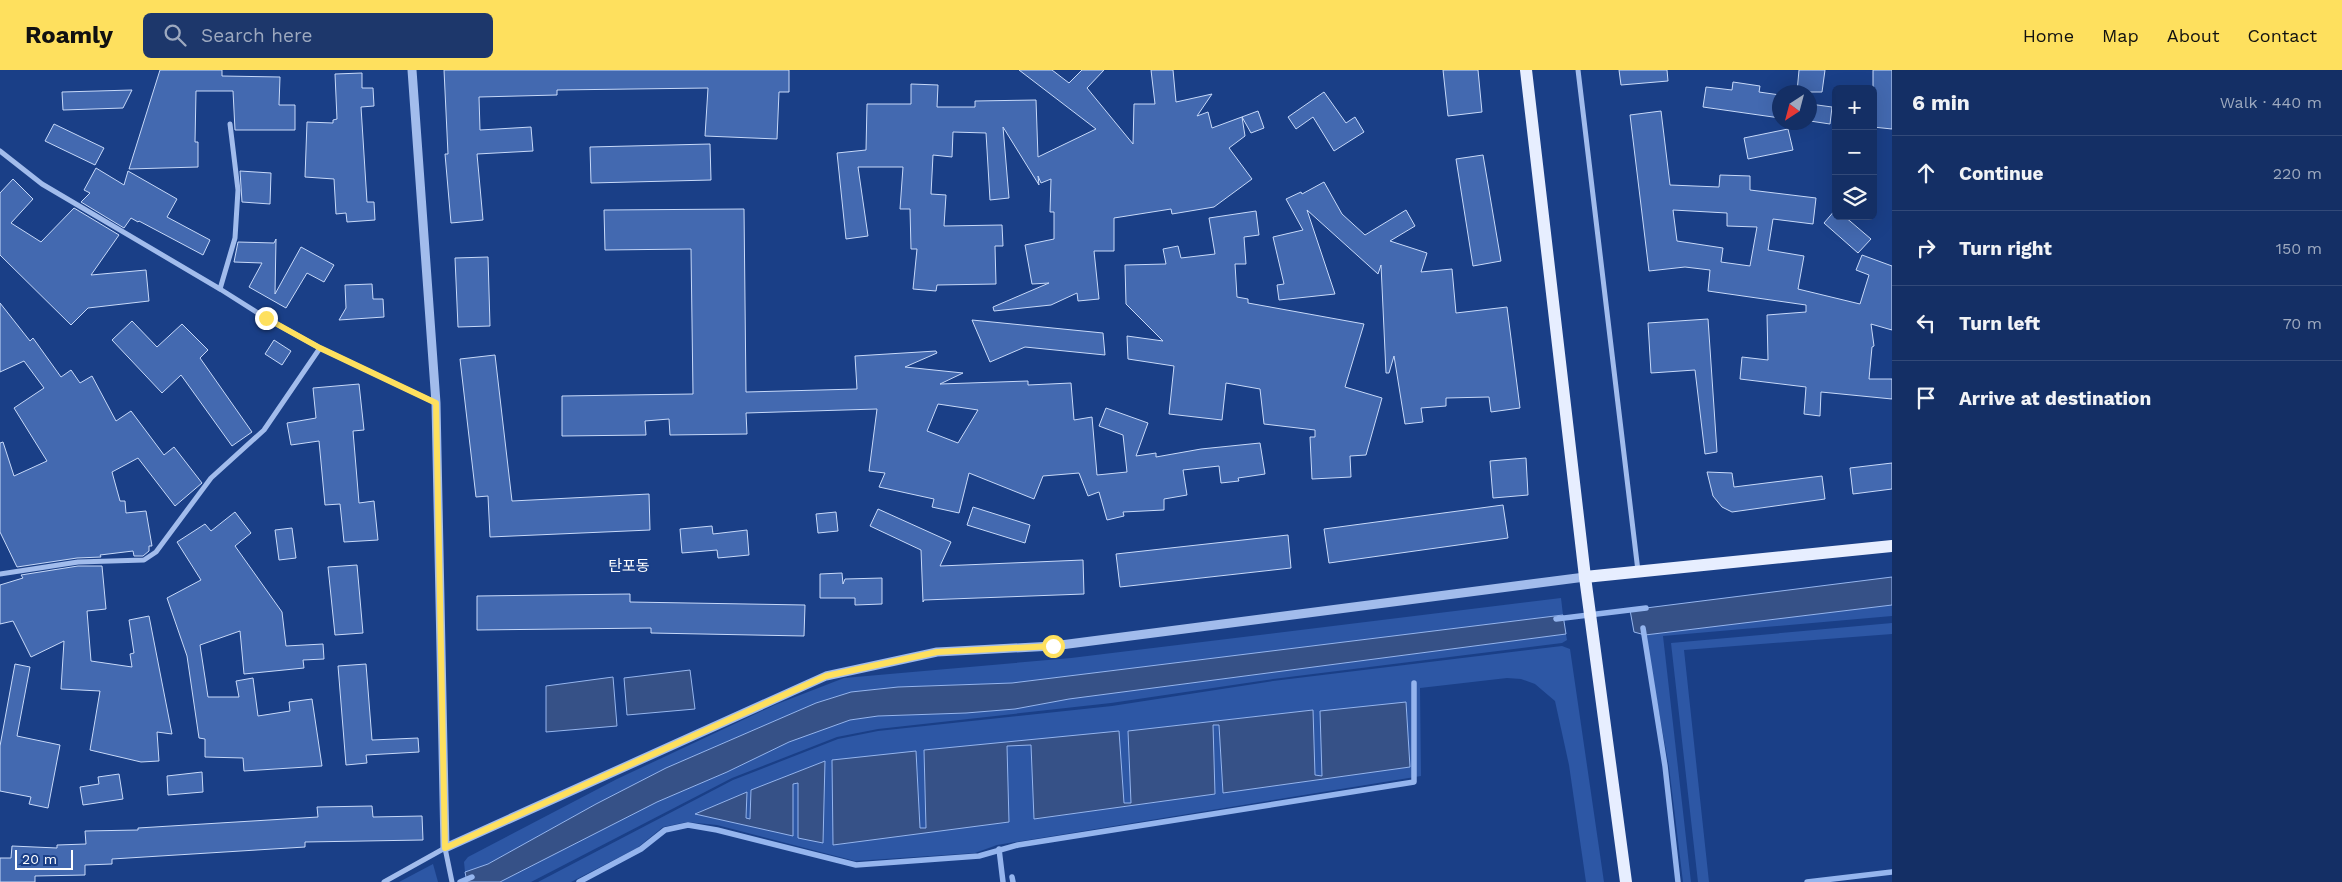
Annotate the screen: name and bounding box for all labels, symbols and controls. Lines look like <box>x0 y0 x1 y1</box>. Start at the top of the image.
search box <box>143 13 493 58</box>
text: Roamly <box>25 21 113 49</box>
icon: search <box>161 21 189 49</box>
text: Search here <box>201 24 312 47</box>
text: Home <box>2023 25 2074 46</box>
text: Map <box>2102 25 2139 46</box>
text: About <box>2167 25 2219 46</box>
text: Contact <box>2247 25 2317 46</box>
north arrow <box>1772 85 1817 130</box>
map controls <box>1832 85 1877 220</box>
button: + <box>1832 85 1877 130</box>
text: 6 min <box>1912 90 1970 115</box>
text: Walk · 440 m <box>2220 93 2322 112</box>
button: − <box>1832 130 1877 175</box>
icon: ahead <box>1912 159 1940 187</box>
text: Continue <box>1959 162 2043 185</box>
text: 220 m <box>2273 164 2322 183</box>
button: layers <box>1832 175 1877 220</box>
icon: right <box>1912 234 1940 262</box>
text: Turn right <box>1959 237 2052 260</box>
text: 150 m <box>2276 239 2322 258</box>
route end <box>255 307 278 330</box>
icon: left <box>1912 309 1940 337</box>
text: Turn left <box>1959 312 2040 335</box>
text: 70 m <box>2283 314 2322 333</box>
icon: arrive <box>1912 384 1940 412</box>
text: Arrive at destination <box>1959 387 2151 410</box>
district label: 탄포동 <box>608 557 650 575</box>
route start <box>1042 635 1065 658</box>
scale bar <box>15 847 72 870</box>
text: 20 m <box>22 851 57 867</box>

